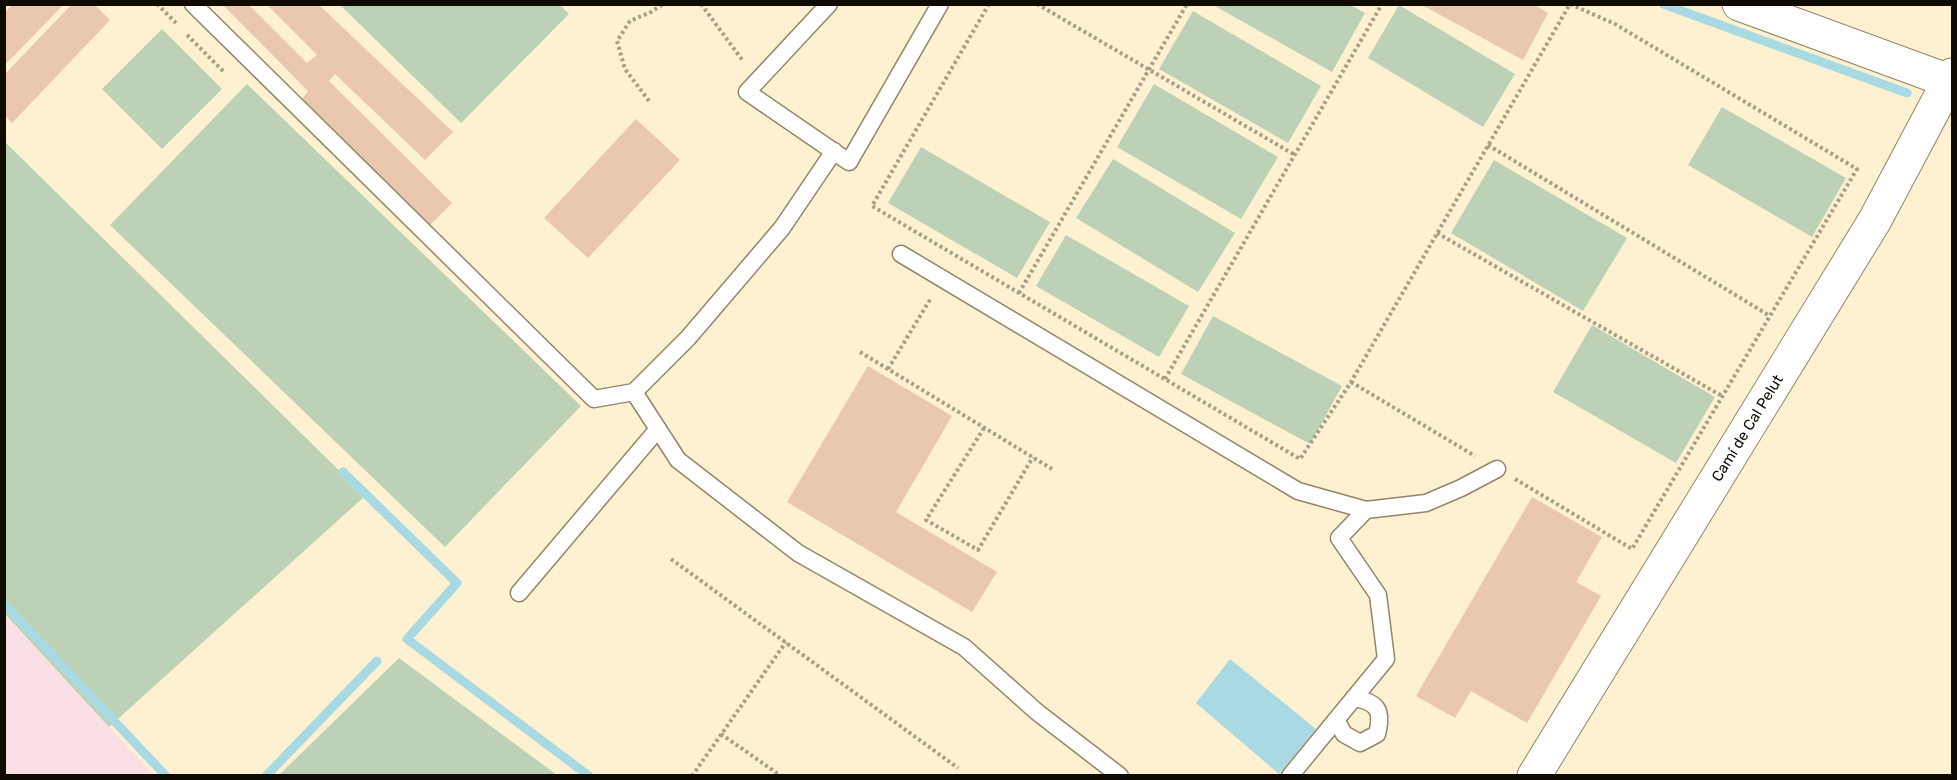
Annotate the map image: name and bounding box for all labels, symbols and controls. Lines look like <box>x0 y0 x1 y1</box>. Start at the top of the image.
street label: Camí de Cal Pelut <box>1708 371 1787 485</box>

